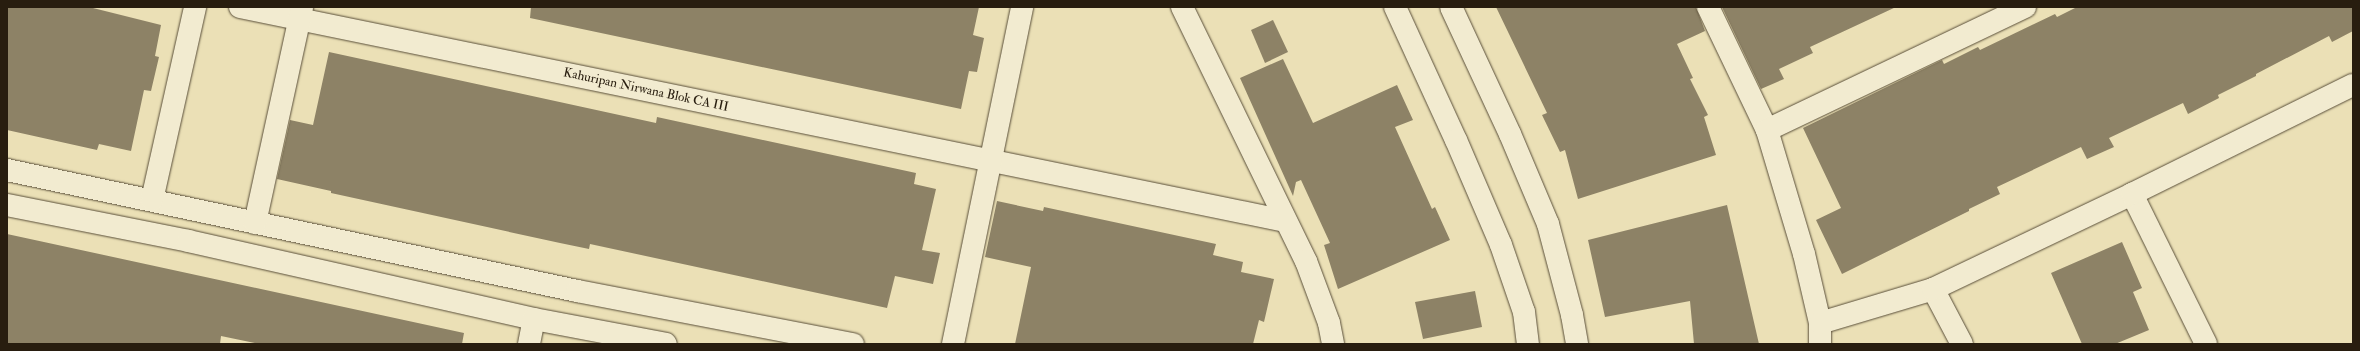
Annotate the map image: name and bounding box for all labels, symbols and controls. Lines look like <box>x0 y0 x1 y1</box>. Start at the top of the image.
street label: Kahuripan Nirwana Blok CA III <box>562 65 730 115</box>

